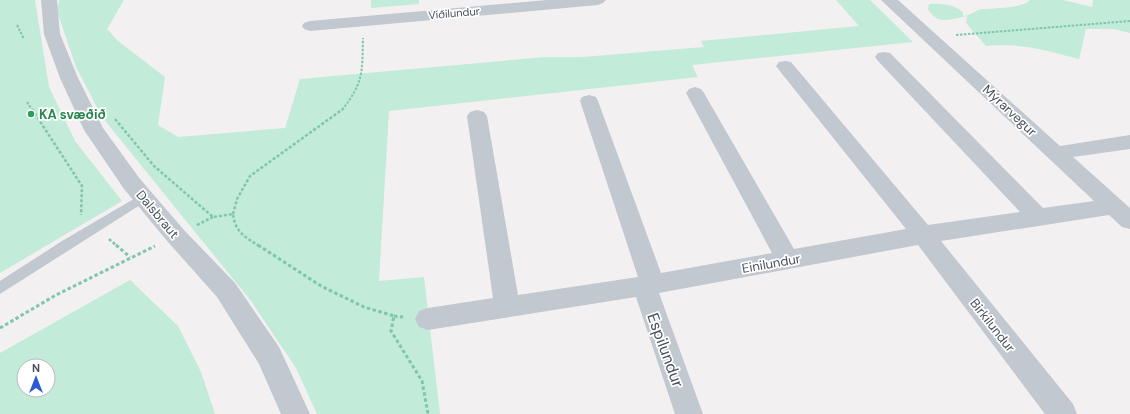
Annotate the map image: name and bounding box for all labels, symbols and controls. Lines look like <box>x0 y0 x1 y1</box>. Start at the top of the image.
street label: Víðilundur <box>428 4 480 22</box>
street label: Mýrarvegur <box>979 81 1041 140</box>
place label: KA svæðið <box>39 106 106 123</box>
marker: KA svæðið <box>26 109 36 119</box>
street label: Dalsbraut <box>132 187 183 242</box>
street label: Einilundur <box>740 250 802 277</box>
street label: Birkilundur <box>966 295 1019 356</box>
street label: Espilundur <box>642 310 689 390</box>
north arrow <box>16 358 56 398</box>
text: N <box>32 361 40 375</box>

